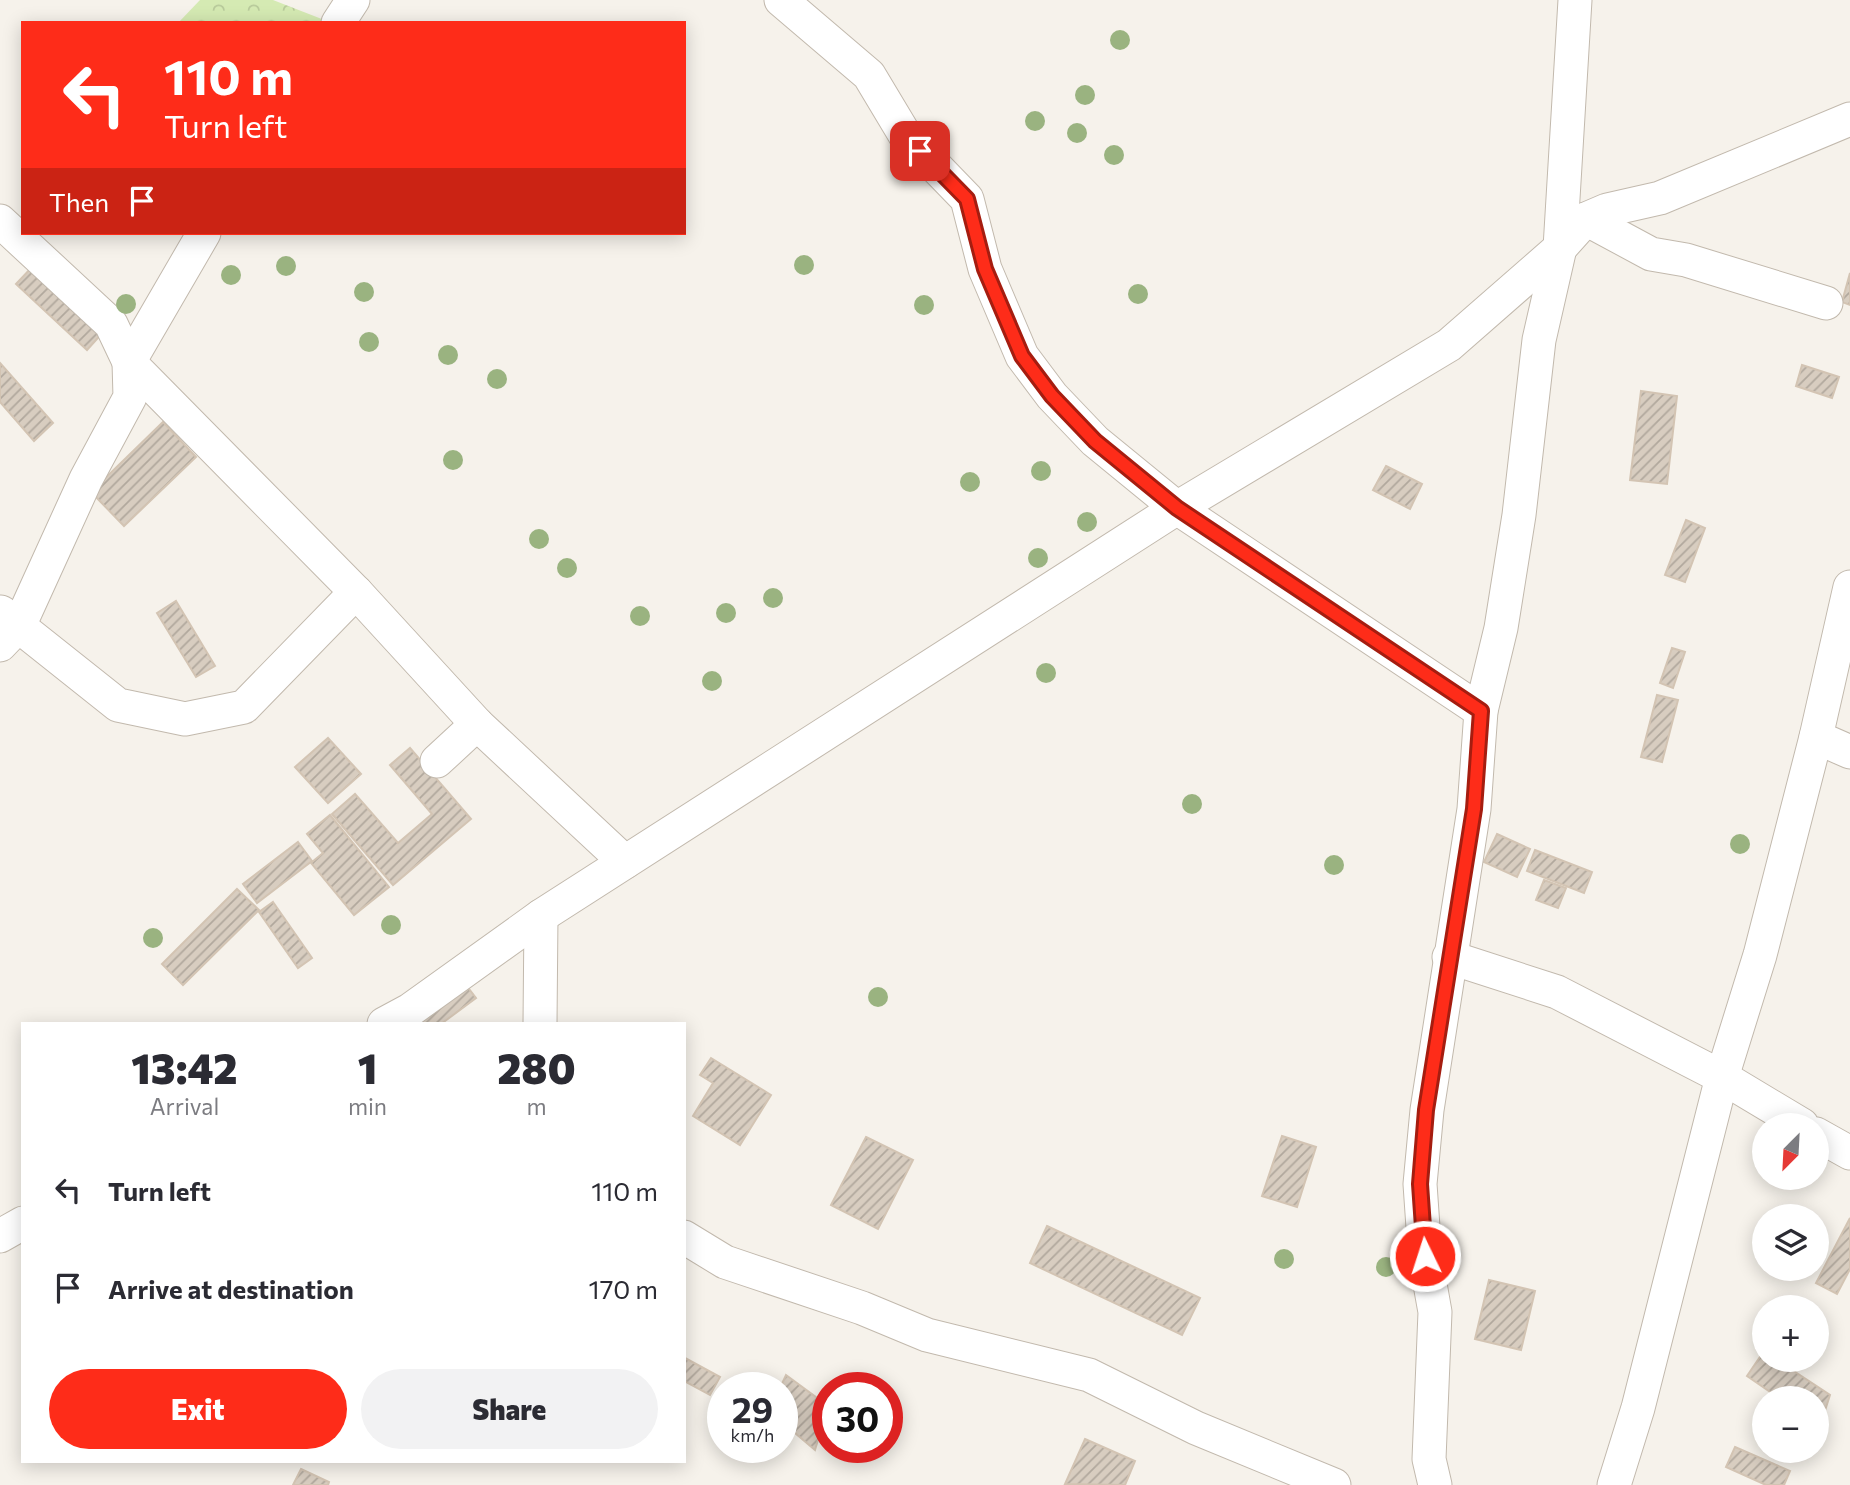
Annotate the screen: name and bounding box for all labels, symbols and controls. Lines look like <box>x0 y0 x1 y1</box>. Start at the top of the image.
text: 110 m <box>164 45 293 105</box>
icon: left <box>49 49 140 140</box>
text: Turn left <box>164 105 288 145</box>
pin <box>890 121 950 181</box>
icon: arrive <box>901 132 939 170</box>
icon: arrive <box>123 182 161 220</box>
text: Then <box>49 186 109 217</box>
text: 13:42 <box>131 1041 238 1093</box>
text: 1 <box>358 1041 377 1093</box>
text: 280 <box>497 1041 576 1093</box>
text: Arrival <box>150 1092 219 1120</box>
text: min <box>348 1092 387 1120</box>
text: m <box>526 1092 547 1120</box>
north arrow <box>1752 1113 1829 1190</box>
map controls <box>1752 1113 1829 1463</box>
icon: left <box>49 1171 87 1209</box>
text: Turn left <box>108 1175 211 1206</box>
text: 110 m <box>591 1175 658 1206</box>
button: layers <box>1752 1204 1829 1281</box>
position arrow <box>1388 1219 1462 1293</box>
icon: arrive <box>49 1269 87 1307</box>
text: Arrive at destination <box>108 1273 354 1304</box>
text: 170 m <box>589 1273 658 1304</box>
button: + <box>1752 1295 1829 1372</box>
button: Exit <box>49 1369 347 1449</box>
button: Share <box>361 1369 658 1449</box>
speed limit sign: 30 <box>812 1372 903 1463</box>
button: − <box>1752 1386 1829 1463</box>
text: 29 <box>732 1387 773 1430</box>
text: km/h <box>731 1424 774 1446</box>

